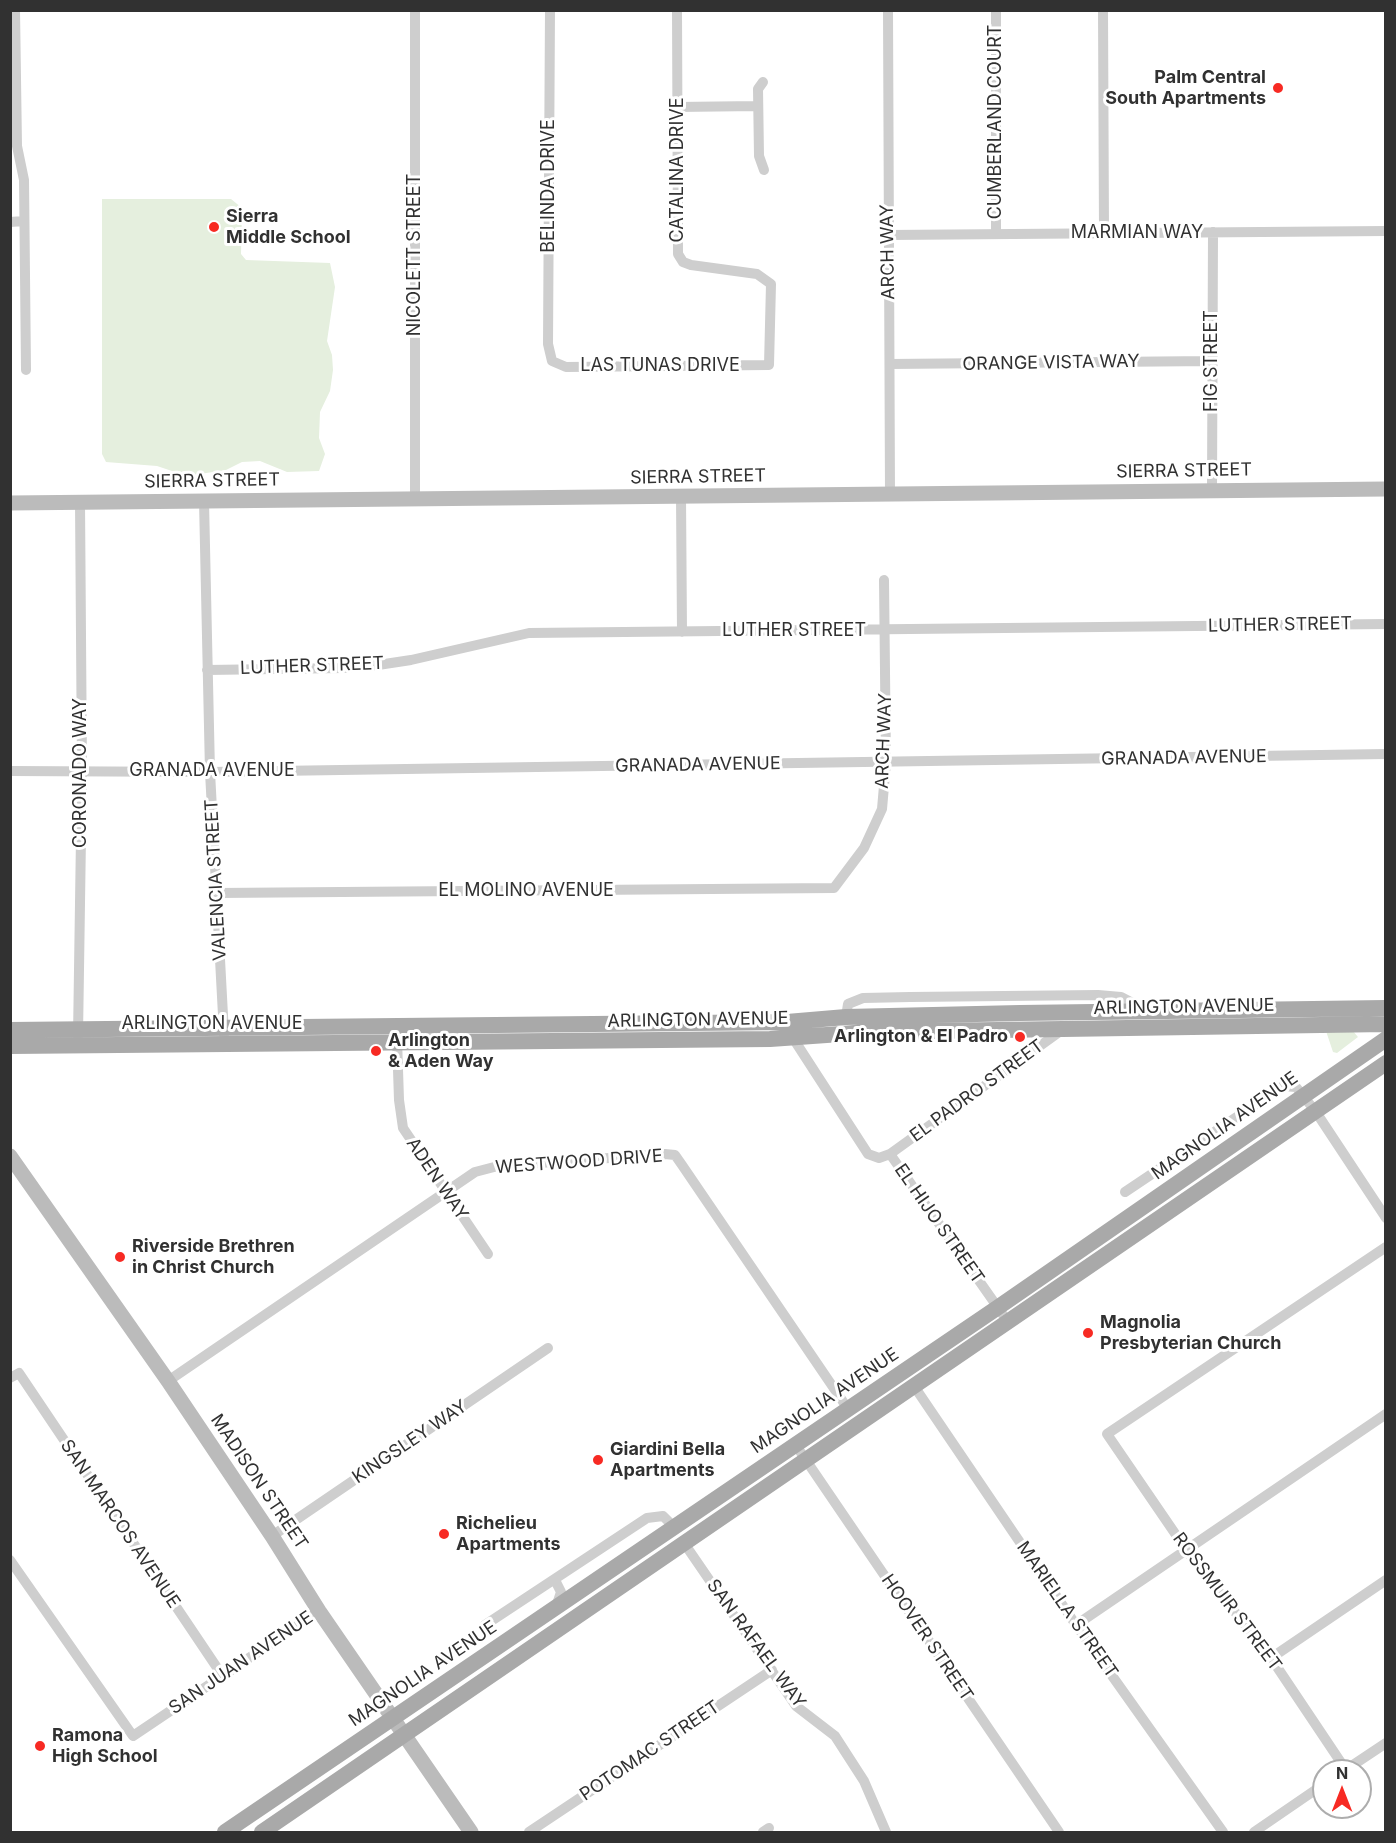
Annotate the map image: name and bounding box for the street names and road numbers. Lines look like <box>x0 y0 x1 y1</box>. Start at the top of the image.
street label: CUMBERLAND COURT <box>985 25 1007 219</box>
street label: CATALINA DRIVE <box>667 98 689 242</box>
street label: BELINDA DRIVE <box>538 119 560 253</box>
street label: NICOLETT STREET <box>404 174 426 336</box>
street label: ARCH WAY <box>876 204 900 300</box>
street label: MARMIAN WAY <box>1071 222 1203 244</box>
street label: FIG STREET <box>1201 310 1223 412</box>
street label: ORANGE VISTA WAY <box>962 351 1140 375</box>
street label: LAS TUNAS DRIVE <box>580 355 740 377</box>
street label: SIERRA STREET <box>1116 459 1252 483</box>
street label: SIERRA STREET <box>630 465 766 489</box>
street label: SIERRA STREET <box>144 469 280 493</box>
street label: LUTHER STREET <box>1208 613 1352 637</box>
street label: LUTHER STREET <box>722 620 866 642</box>
street label: LUTHER STREET <box>240 653 384 679</box>
street label: ARCH WAY <box>872 693 896 789</box>
street label: CORONADO WAY <box>70 698 92 848</box>
street label: GRANADA AVENUE <box>1101 746 1267 770</box>
street label: GRANADA AVENUE <box>615 753 781 777</box>
street label: GRANADA AVENUE <box>129 760 295 782</box>
street label: VALENCIA STREET <box>201 799 231 961</box>
street label: EL MOLINO AVENUE <box>438 880 614 902</box>
street label: ARLINGTON AVENUE <box>1093 995 1275 1019</box>
street label: ARLINGTON AVENUE <box>607 1008 789 1032</box>
street label: ARLINGTON AVENUE <box>121 1013 303 1035</box>
street label: EL PADRO STREET <box>906 1035 1048 1147</box>
street label: MAGNOLIA AVENUE <box>1148 1067 1302 1185</box>
street label: ADEN WAY <box>402 1134 472 1224</box>
street label: WESTWOOD DRIVE <box>495 1145 663 1179</box>
street label: EL HIJO STREET <box>890 1160 988 1288</box>
street label: MAGNOLIA AVENUE <box>747 1344 903 1458</box>
street label: KINGSLEY WAY <box>349 1396 471 1488</box>
street label: MADISON STREET <box>206 1410 312 1554</box>
street label: SAN MARCOS AVENUE <box>56 1436 184 1612</box>
street label: ROSSMUIR STREET <box>1168 1529 1286 1675</box>
street label: MARIELLA STREET <box>1012 1538 1122 1682</box>
street label: HOOVER STREET <box>877 1571 977 1705</box>
street label: SAN RAFAEL WAY <box>702 1575 810 1713</box>
street label: SAN JUAN AVENUE <box>165 1607 317 1719</box>
street label: MAGNOLIA AVENUE <box>345 1617 501 1731</box>
street label: POTOMAC STREET <box>576 1696 724 1806</box>

